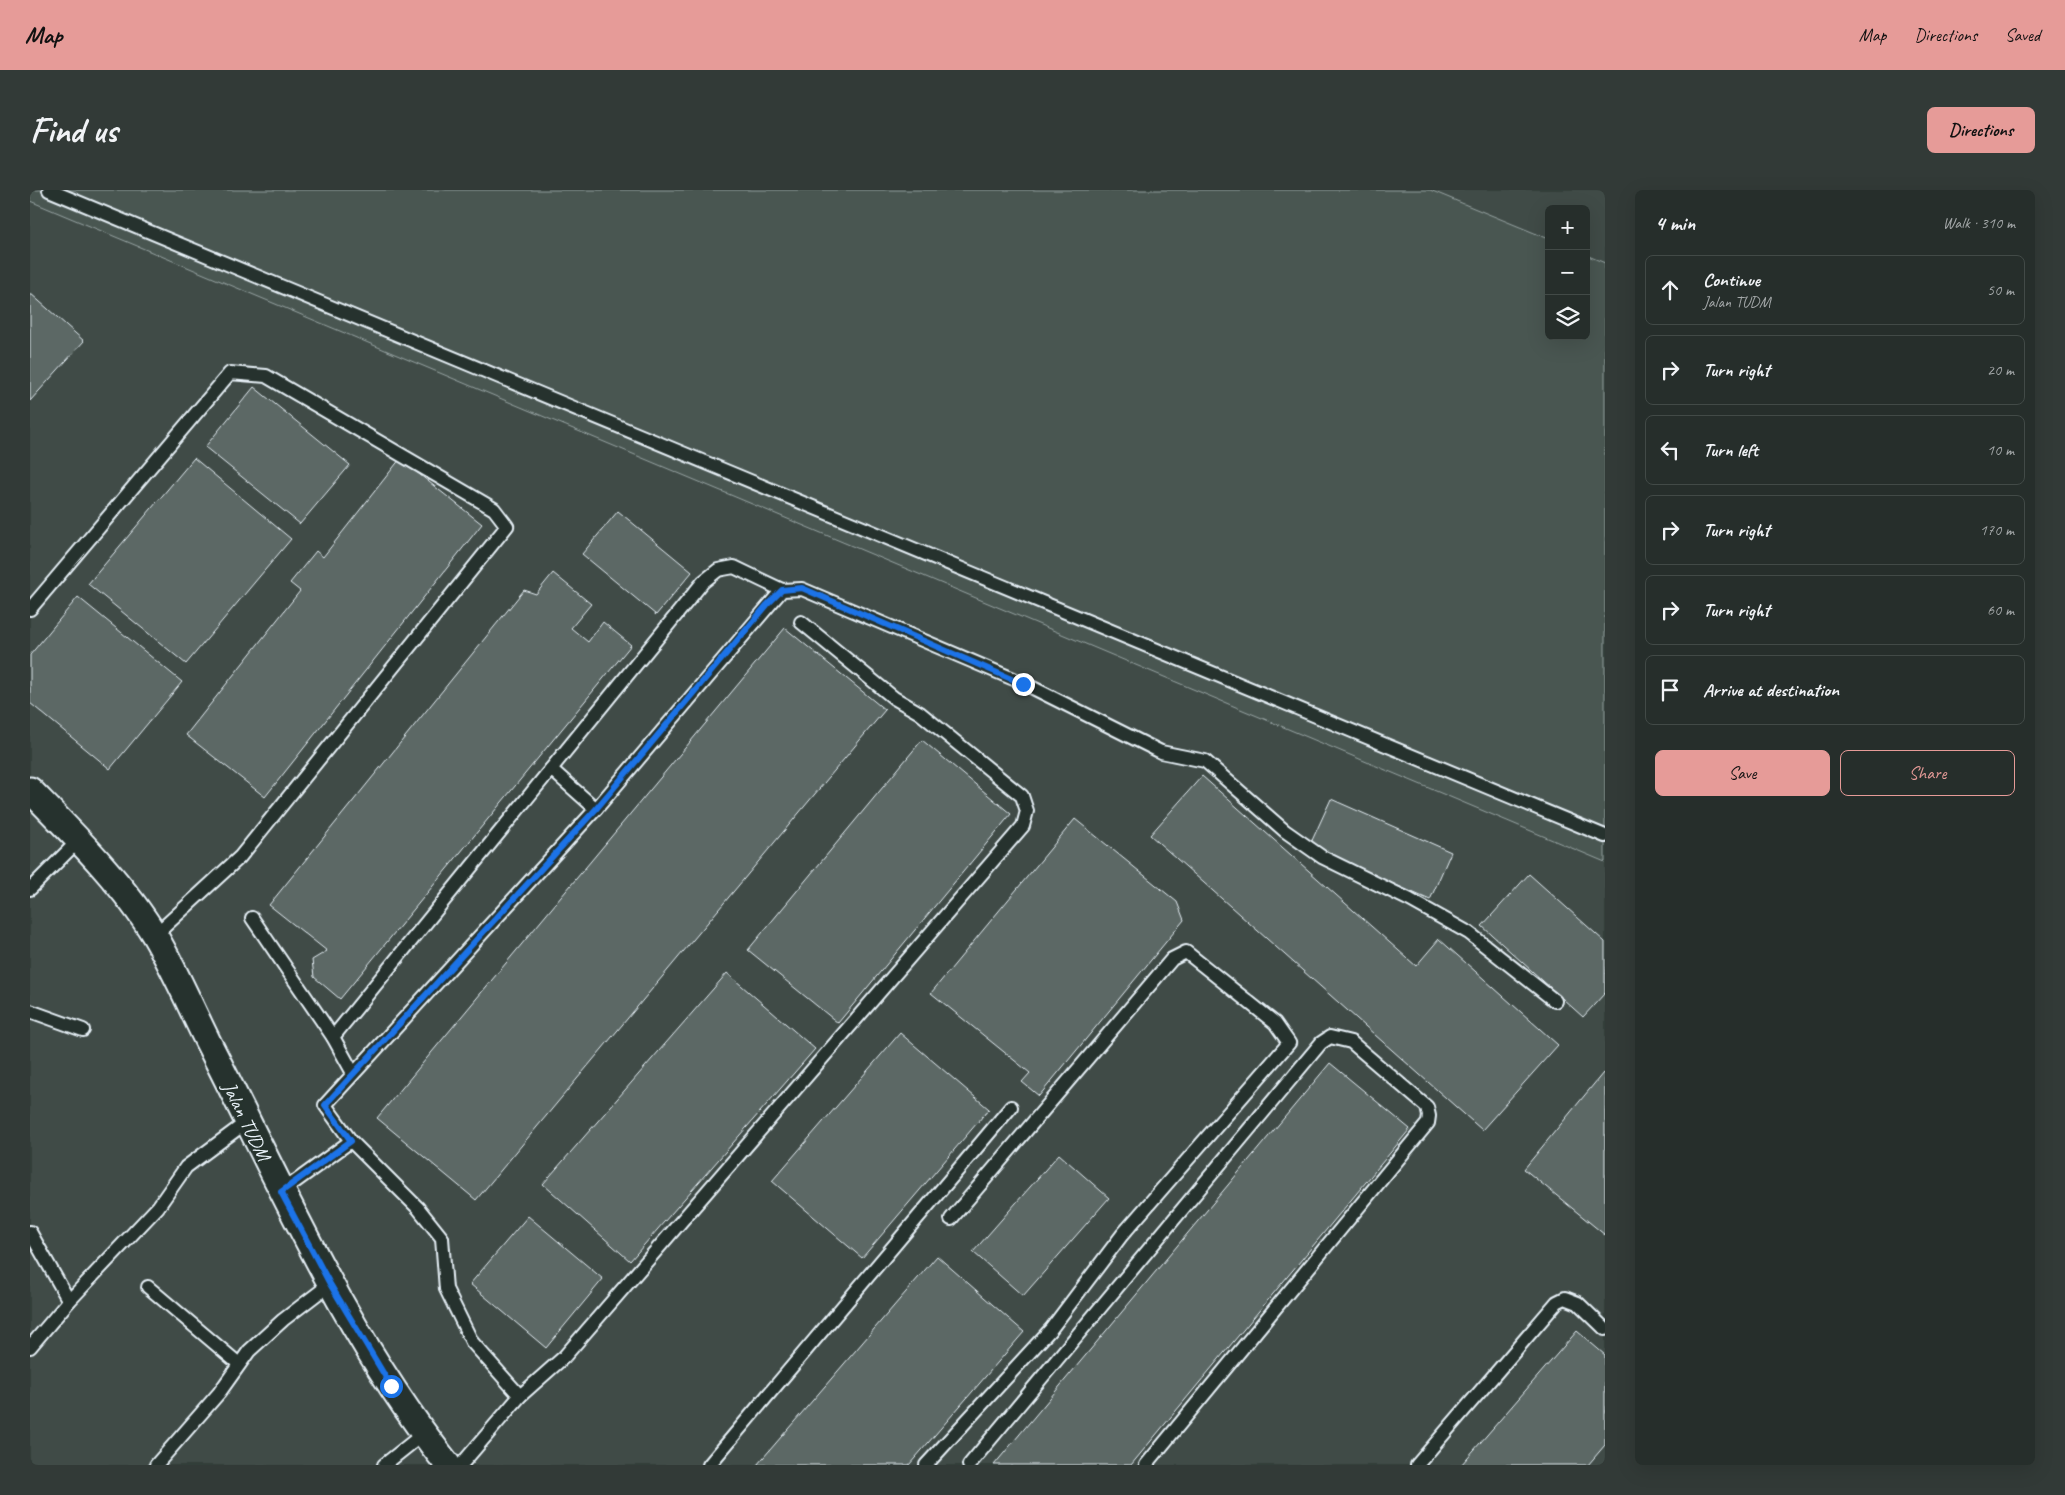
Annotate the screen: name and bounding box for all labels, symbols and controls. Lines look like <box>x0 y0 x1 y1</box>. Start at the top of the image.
text: Map <box>25 20 62 50</box>
text: Map <box>1859 24 1886 46</box>
text: Directions <box>1914 24 1977 46</box>
text: Saved <box>2005 24 2040 46</box>
button: Directions <box>1927 107 2035 153</box>
text: Find us <box>30 108 117 153</box>
map controls <box>1545 205 1590 340</box>
button: + <box>1545 205 1590 250</box>
text: 4 min <box>1655 210 1695 236</box>
text: Walk · 310 m <box>1943 213 2015 233</box>
button: − <box>1545 250 1590 295</box>
text: Continue <box>1703 268 1760 292</box>
icon: ahead <box>1656 276 1684 304</box>
text: 50 m <box>1987 280 2014 300</box>
text: Jalan TUDM <box>1703 292 1771 312</box>
button: layers <box>1545 295 1590 340</box>
icon: right <box>1656 356 1684 384</box>
text: Turn right <box>1703 358 1770 382</box>
text: 20 m <box>1987 360 2014 380</box>
icon: left <box>1656 436 1684 464</box>
text: Turn left <box>1703 438 1758 462</box>
text: 10 m <box>1987 440 2014 460</box>
icon: right <box>1656 516 1684 544</box>
text: Turn right <box>1703 518 1770 542</box>
text: 170 m <box>1980 520 2014 540</box>
icon: right <box>1656 596 1684 624</box>
text: Turn right <box>1703 598 1770 622</box>
text: 60 m <box>1987 600 2014 620</box>
route end <box>1012 673 1035 696</box>
icon: arrive <box>1656 676 1684 704</box>
text: Arrive at destination <box>1703 678 1839 702</box>
button: Save <box>1655 750 1830 796</box>
button: Share <box>1840 750 2015 796</box>
street label: Jalan TUDM <box>216 1077 277 1166</box>
route start <box>380 1375 403 1398</box>

